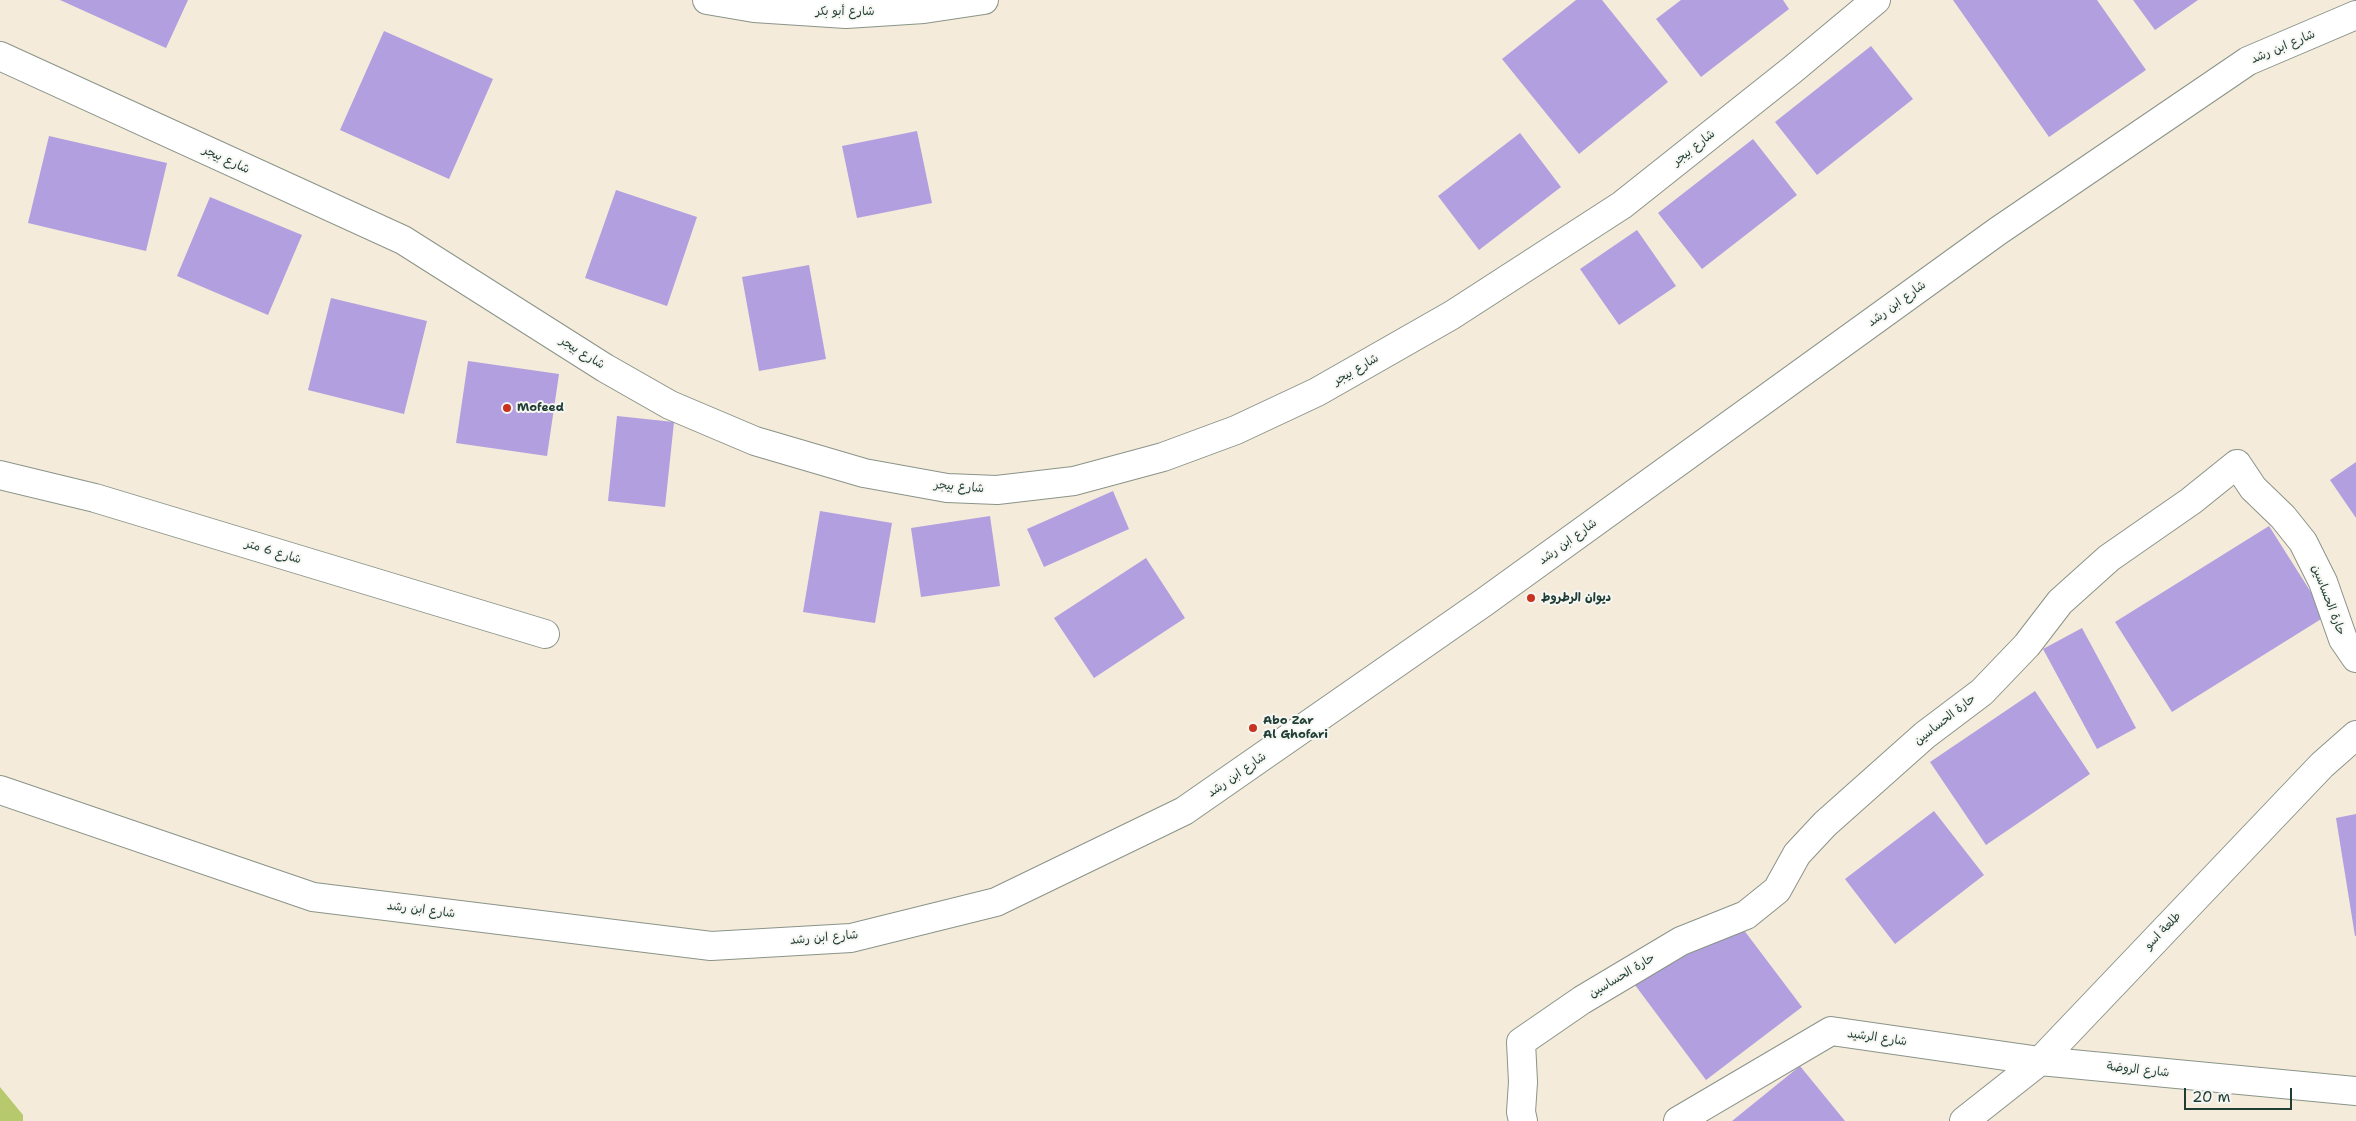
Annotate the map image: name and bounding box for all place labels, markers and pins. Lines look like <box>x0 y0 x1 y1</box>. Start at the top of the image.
place label: Mofeed <box>517 401 564 415</box>
marker: Mofeed <box>501 402 513 414</box>
place label: ديوان الرطروط <box>1541 591 1611 605</box>
marker: ديوان الرطروط <box>1525 592 1537 604</box>
place label: Abo Zar Al Ghofari <box>1263 714 1328 742</box>
marker: Abo Zar Al Ghofari <box>1247 722 1259 734</box>

